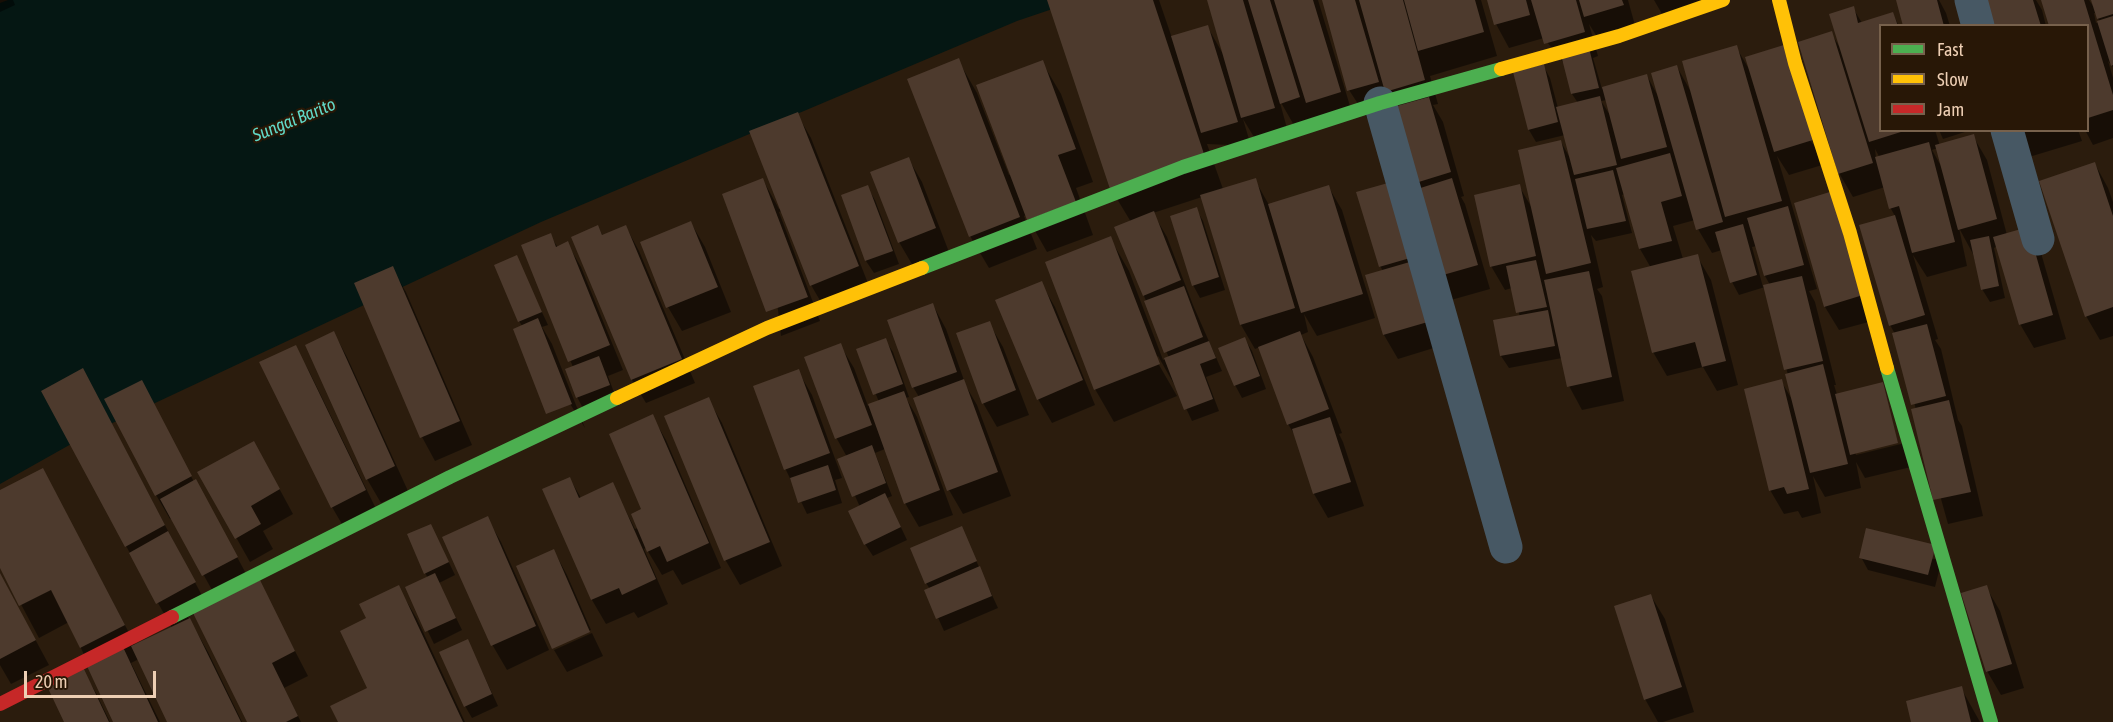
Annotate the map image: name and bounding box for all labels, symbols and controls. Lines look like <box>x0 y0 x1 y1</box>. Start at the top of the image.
legend <box>1879 24 2089 132</box>
text: Fast <box>1937 39 1964 60</box>
text: Slow <box>1937 69 1968 90</box>
water label: Sungai Barito <box>249 94 339 146</box>
text: Jam <box>1937 99 1964 120</box>
scale bar <box>27 659 159 697</box>
text: 20 m <box>35 671 67 692</box>

